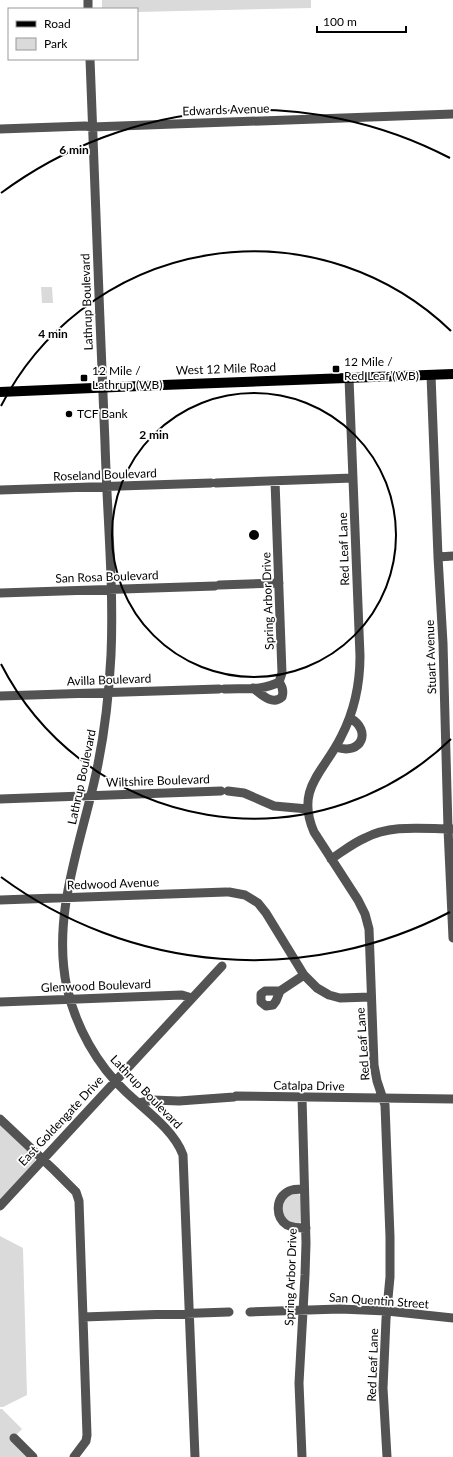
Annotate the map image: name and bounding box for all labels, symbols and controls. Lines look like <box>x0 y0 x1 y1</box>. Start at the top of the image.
legend <box>8 8 138 60</box>
scale bar <box>317 8 406 34</box>
text: 100 m <box>323 14 357 29</box>
text: Road <box>44 16 71 31</box>
text: Park <box>44 36 68 51</box>
street label: Edwards Avenue <box>182 100 270 119</box>
text: 6 min <box>59 142 89 157</box>
street label: Lathrup Boulevard <box>77 253 96 351</box>
text: 4 min <box>38 326 68 341</box>
place label: 12 Mile / Red Leaf (WB) <box>344 354 419 383</box>
street label: West 12 Mile Road <box>176 359 276 378</box>
place label: 12 Mile / Lathrup (WB) <box>92 363 163 392</box>
marker: 12 Mile / Red Leaf (WB) <box>331 364 341 374</box>
marker: 12 Mile / Lathrup (WB) <box>79 373 89 383</box>
place label: TCF Bank <box>77 406 129 421</box>
marker: TCF Bank <box>64 409 74 419</box>
text: 2 min <box>139 427 169 442</box>
street label: Roseland Boulevard <box>53 465 157 484</box>
street label: Red Leaf Lane <box>335 512 352 586</box>
centre of rings <box>247 528 261 542</box>
street label: Spring Arbor Drive <box>258 552 277 650</box>
street label: San Rosa Boulevard <box>55 567 159 586</box>
street label: Stuart Avenue <box>422 620 439 694</box>
street label: Avilla Boulevard <box>66 671 151 688</box>
street label: Lathrup Boulevard <box>64 728 99 826</box>
street label: Wiltshire Boulevard <box>106 771 210 790</box>
street label: Redwood Avenue <box>67 874 159 893</box>
street label: Glenwood Boulevard <box>41 976 151 995</box>
street label: Red Leaf Lane <box>352 1007 373 1081</box>
street label: Lathrup Boulevard <box>107 1052 185 1132</box>
street label: East Goldengate Drive <box>15 1072 106 1169</box>
street label: Catalpa Drive <box>273 1077 345 1094</box>
street label: Spring Arbor Drive <box>281 1228 300 1326</box>
street label: San Quentin Street <box>329 1290 430 1312</box>
street label: Red Leaf Lane <box>364 1328 381 1402</box>

